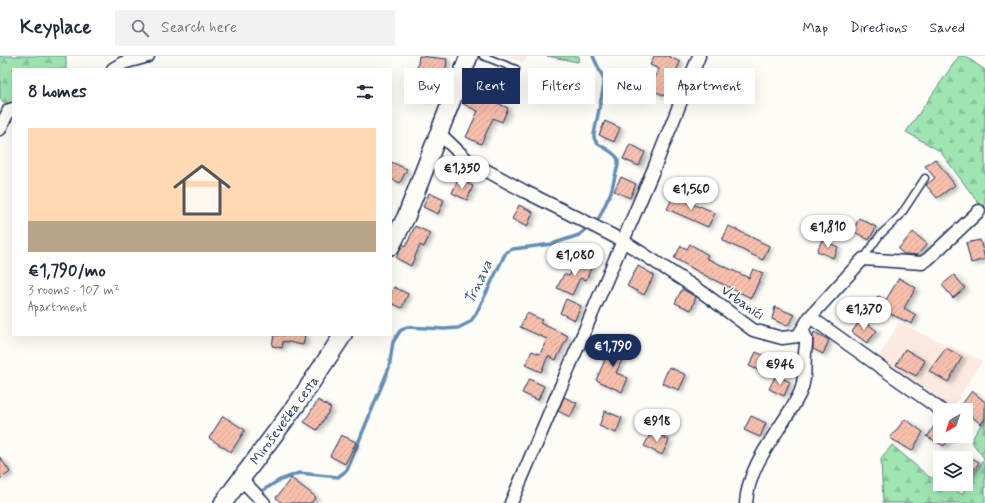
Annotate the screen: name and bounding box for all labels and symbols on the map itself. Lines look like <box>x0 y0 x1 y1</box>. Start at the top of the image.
pin: €1,350 <box>429 156 495 190</box>
pin: €1,560 <box>658 177 724 211</box>
pin: €1,810 <box>795 215 861 249</box>
pin: €1,080 <box>542 243 608 277</box>
water label: Trnava <box>460 257 498 308</box>
street label: Vrbanići <box>717 281 768 324</box>
pin: €1,370 <box>831 297 897 331</box>
pin: €1,790 <box>580 334 646 368</box>
pin: €946 <box>756 352 804 386</box>
street label: Miroševečka cesta <box>246 372 323 469</box>
north arrow <box>933 403 973 443</box>
pin: €918 <box>633 409 681 443</box>

